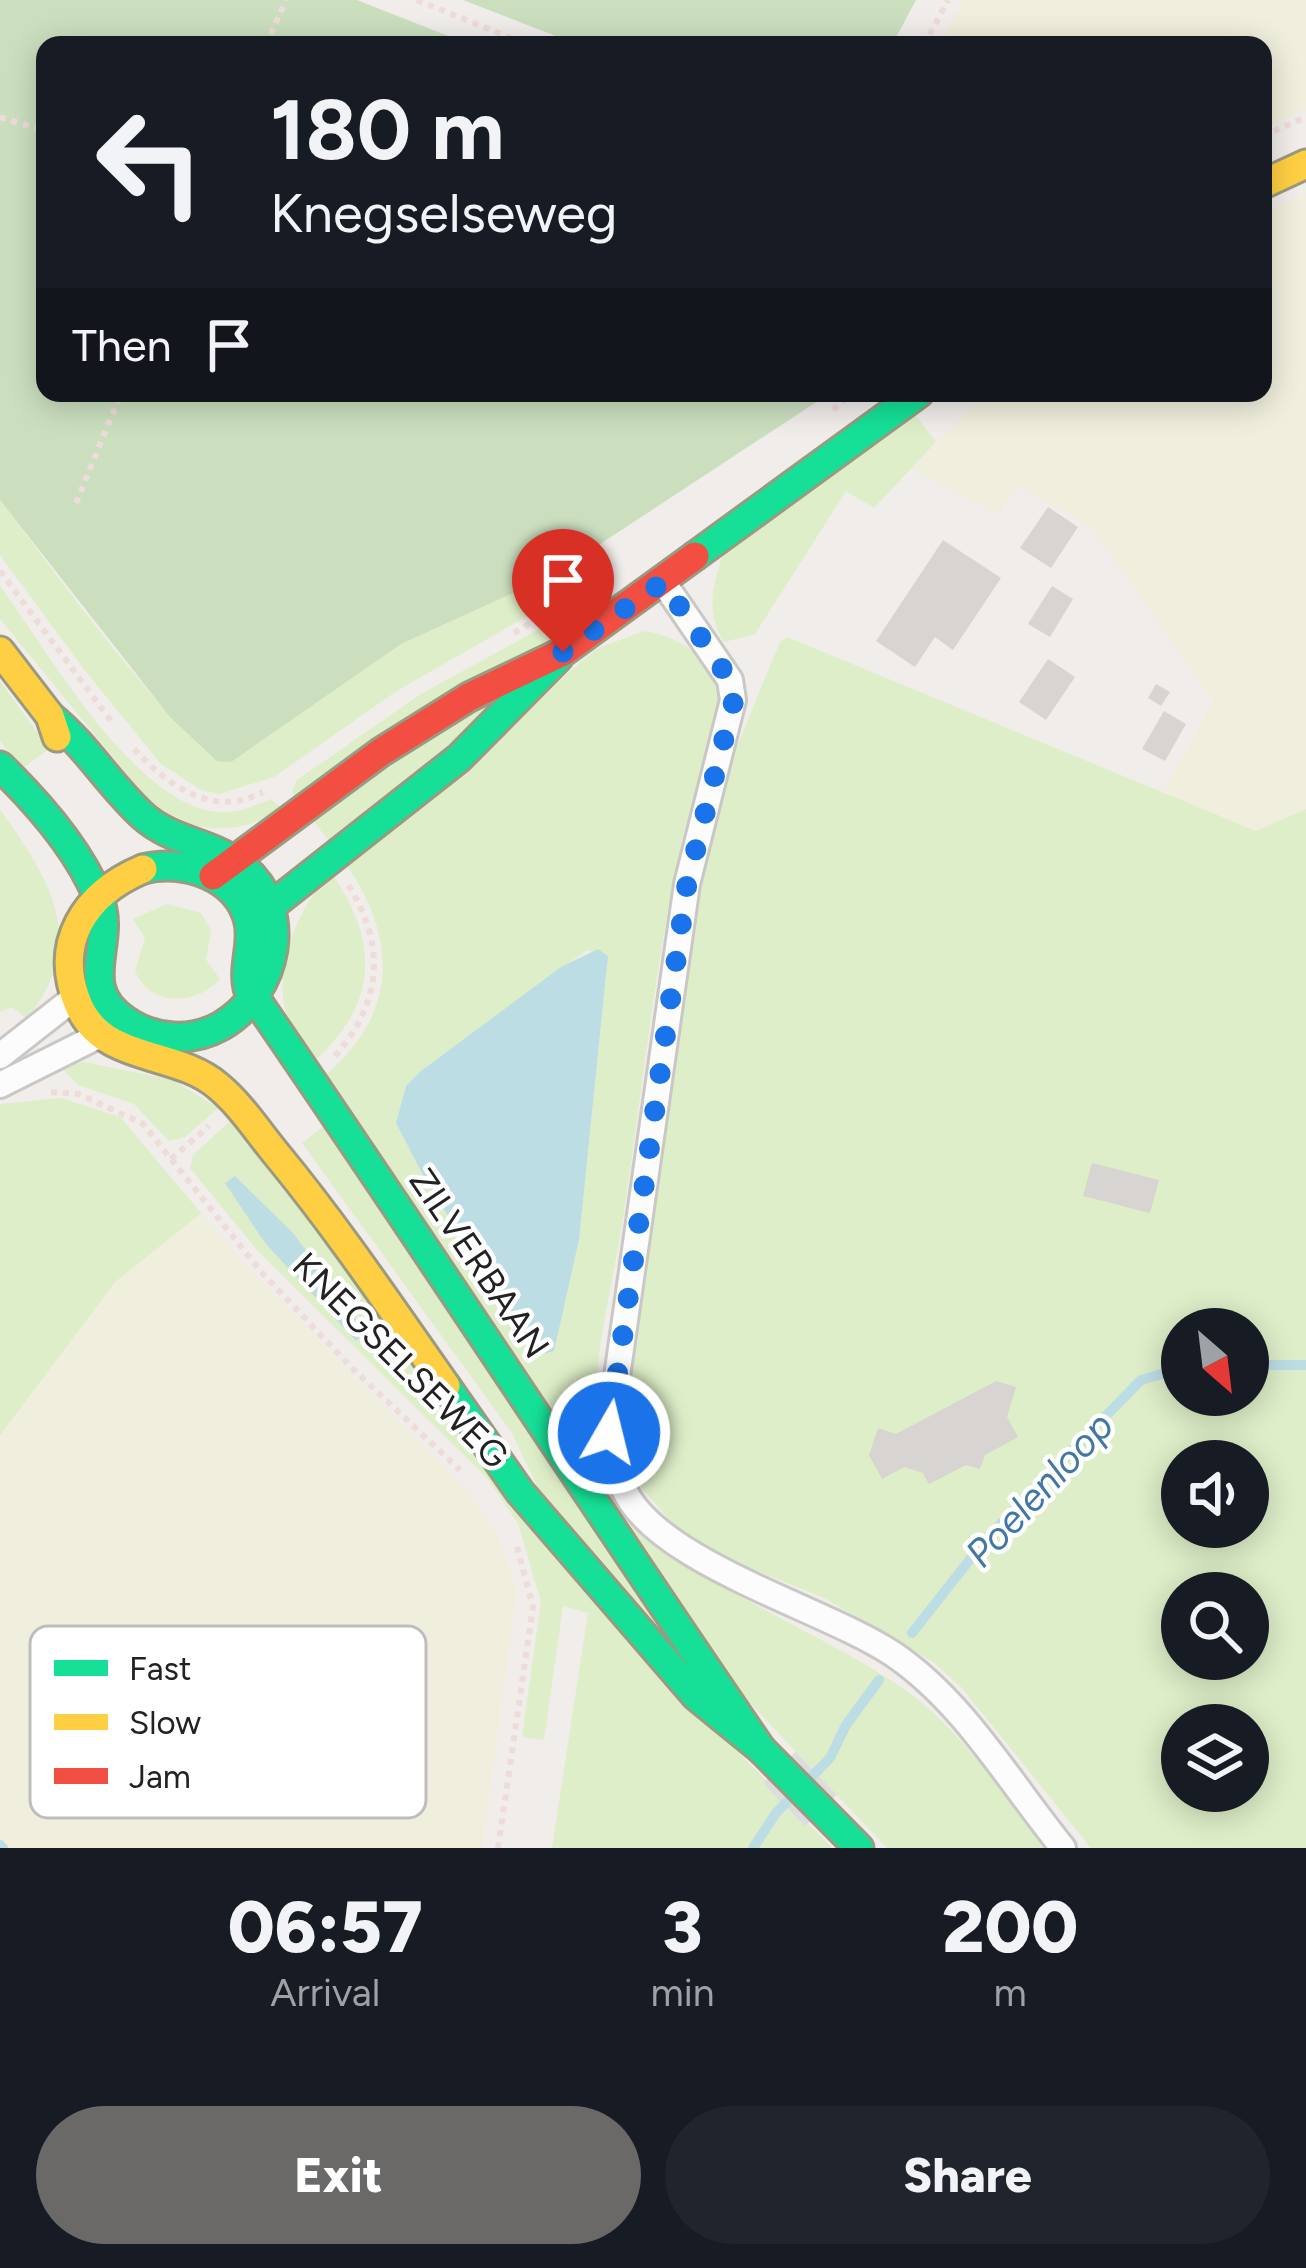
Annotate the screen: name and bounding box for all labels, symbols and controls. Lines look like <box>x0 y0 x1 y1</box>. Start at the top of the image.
text: 180 m <box>270 79 505 180</box>
icon: left <box>72 84 228 240</box>
text: Knegselseweg <box>270 181 618 246</box>
icon: arrive <box>196 312 262 378</box>
text: Then <box>72 318 172 372</box>
pin <box>512 529 614 652</box>
icon: arrive <box>530 547 596 613</box>
street label: ZILVERBAAN <box>401 1160 559 1366</box>
street label: KNEGSELSEWEG <box>284 1244 517 1477</box>
north arrow <box>1161 1308 1269 1416</box>
map controls <box>1161 1308 1269 1812</box>
position arrow <box>546 1370 672 1496</box>
water label: Poelenloop <box>956 1402 1123 1577</box>
button: sound <box>1161 1440 1269 1548</box>
button: search <box>1161 1572 1269 1680</box>
legend <box>30 1626 426 1818</box>
text: Fast <box>129 1649 191 1688</box>
text: Slow <box>129 1703 201 1742</box>
button: layers <box>1161 1704 1269 1812</box>
text: Jam <box>129 1757 191 1796</box>
text: 06:57 <box>228 1884 423 1970</box>
text: 3 <box>662 1884 703 1970</box>
text: 200 <box>942 1884 1078 1970</box>
text: Arrival <box>270 1969 380 2016</box>
text: min <box>650 1969 714 2016</box>
text: m <box>994 1969 1027 2016</box>
button: Exit <box>36 2106 641 2244</box>
button: Share <box>665 2106 1270 2244</box>

